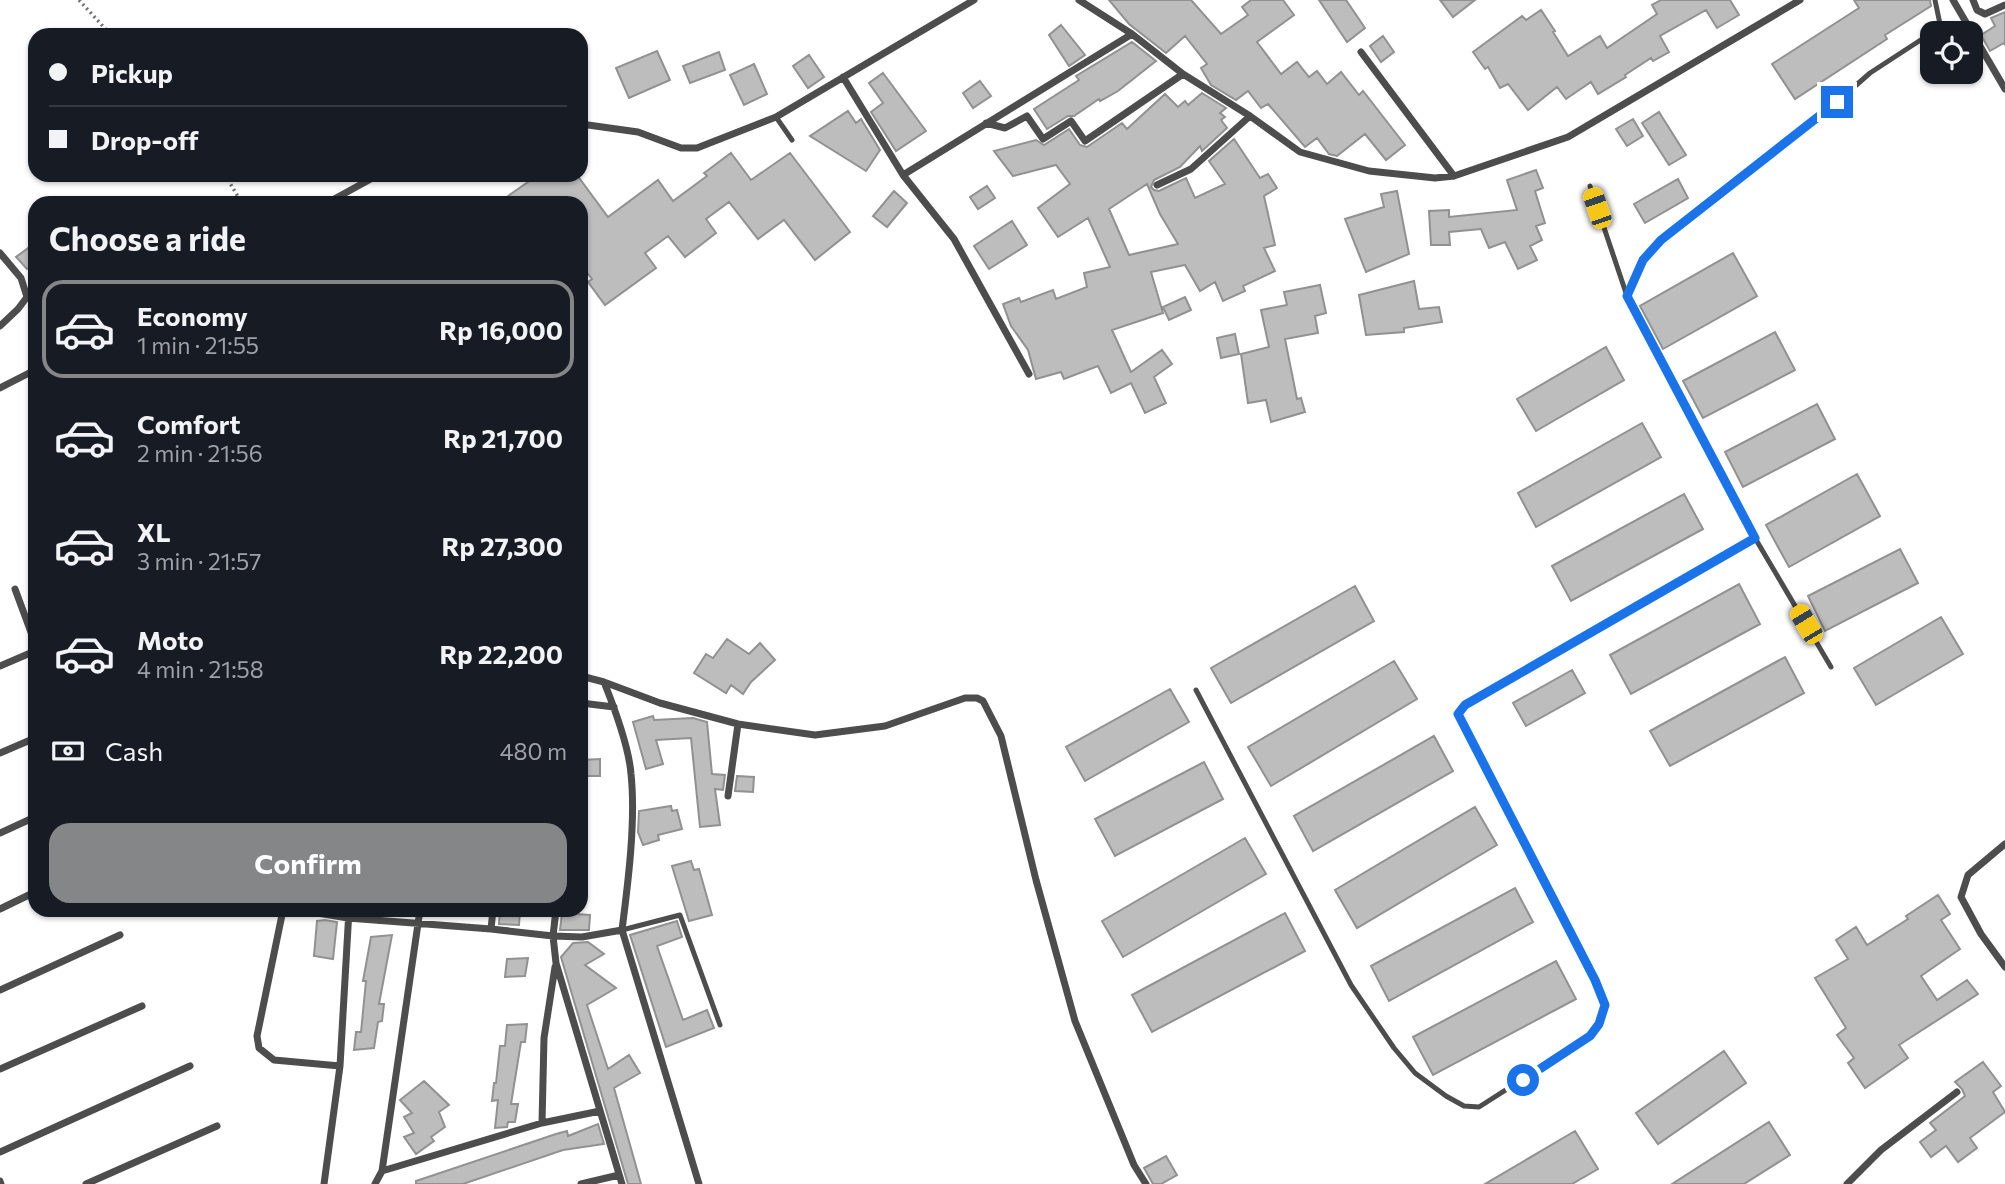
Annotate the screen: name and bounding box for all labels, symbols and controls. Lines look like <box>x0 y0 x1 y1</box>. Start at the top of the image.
map controls <box>1920 21 1983 84</box>
button: locate <box>1920 21 1983 84</box>
text: Pickup <box>91 57 173 88</box>
route end <box>1821 86 1853 118</box>
text: Drop-off <box>91 124 198 155</box>
car <box>1581 185 1614 231</box>
text: Choose a ride <box>49 218 246 258</box>
icon: car <box>53 298 116 361</box>
text: Economy <box>137 300 248 331</box>
text: Rp 16,000 <box>439 314 563 345</box>
text: 1 min · 21:55 <box>137 331 259 359</box>
icon: car <box>53 406 116 469</box>
text: Comfort <box>137 408 240 439</box>
text: Rp 21,700 <box>443 422 563 453</box>
text: 2 min · 21:56 <box>137 439 263 467</box>
icon: car <box>53 514 116 577</box>
text: XL <box>137 516 171 547</box>
text: Rp 27,300 <box>442 530 563 561</box>
text: 3 min · 21:57 <box>137 547 261 575</box>
car <box>1787 601 1826 647</box>
icon: car <box>53 622 116 685</box>
text: Moto <box>137 624 204 655</box>
text: Rp 22,200 <box>439 638 563 669</box>
text: 4 min · 21:58 <box>137 655 264 683</box>
icon: cash <box>49 732 87 770</box>
text: Cash <box>105 735 163 766</box>
text: 480 m <box>500 737 567 765</box>
button: Confirm <box>49 823 567 903</box>
route start <box>1507 1064 1539 1096</box>

